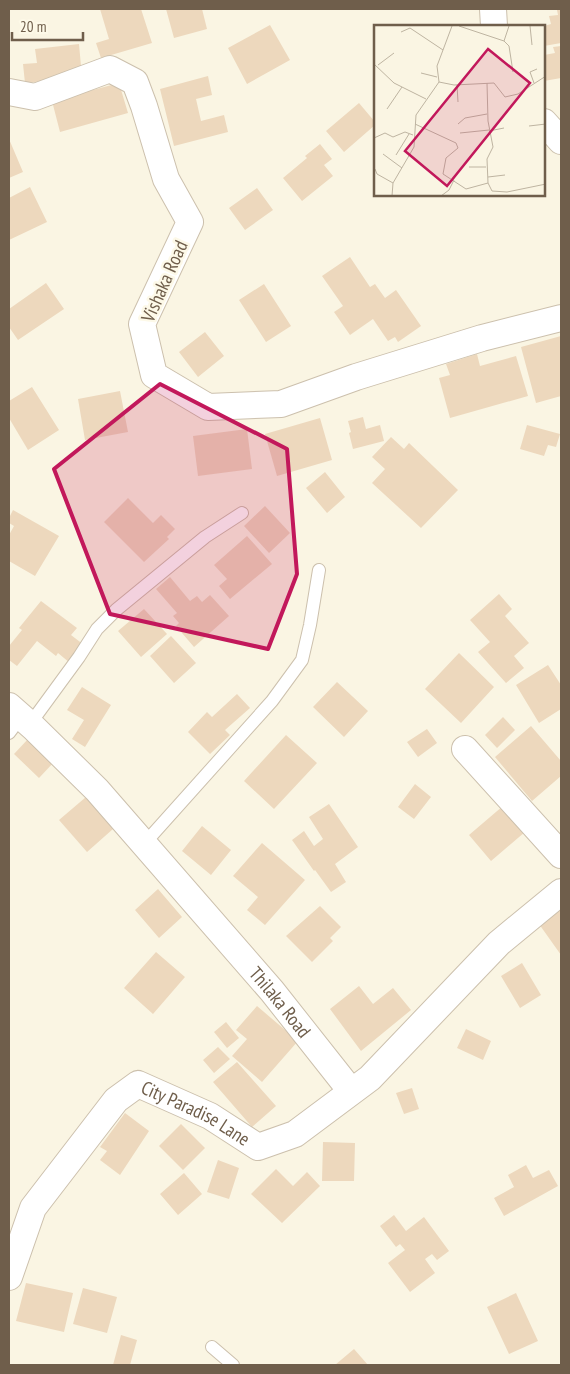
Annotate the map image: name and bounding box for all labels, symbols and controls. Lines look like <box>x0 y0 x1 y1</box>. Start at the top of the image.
scale bar <box>12 10 84 42</box>
text: 20 m <box>20 17 46 36</box>
inset map <box>374 25 545 196</box>
street label: Vishaka Road <box>135 237 193 326</box>
street label: Thilaka Road <box>244 962 316 1042</box>
street label: City Paradise Lane <box>138 1075 255 1151</box>

